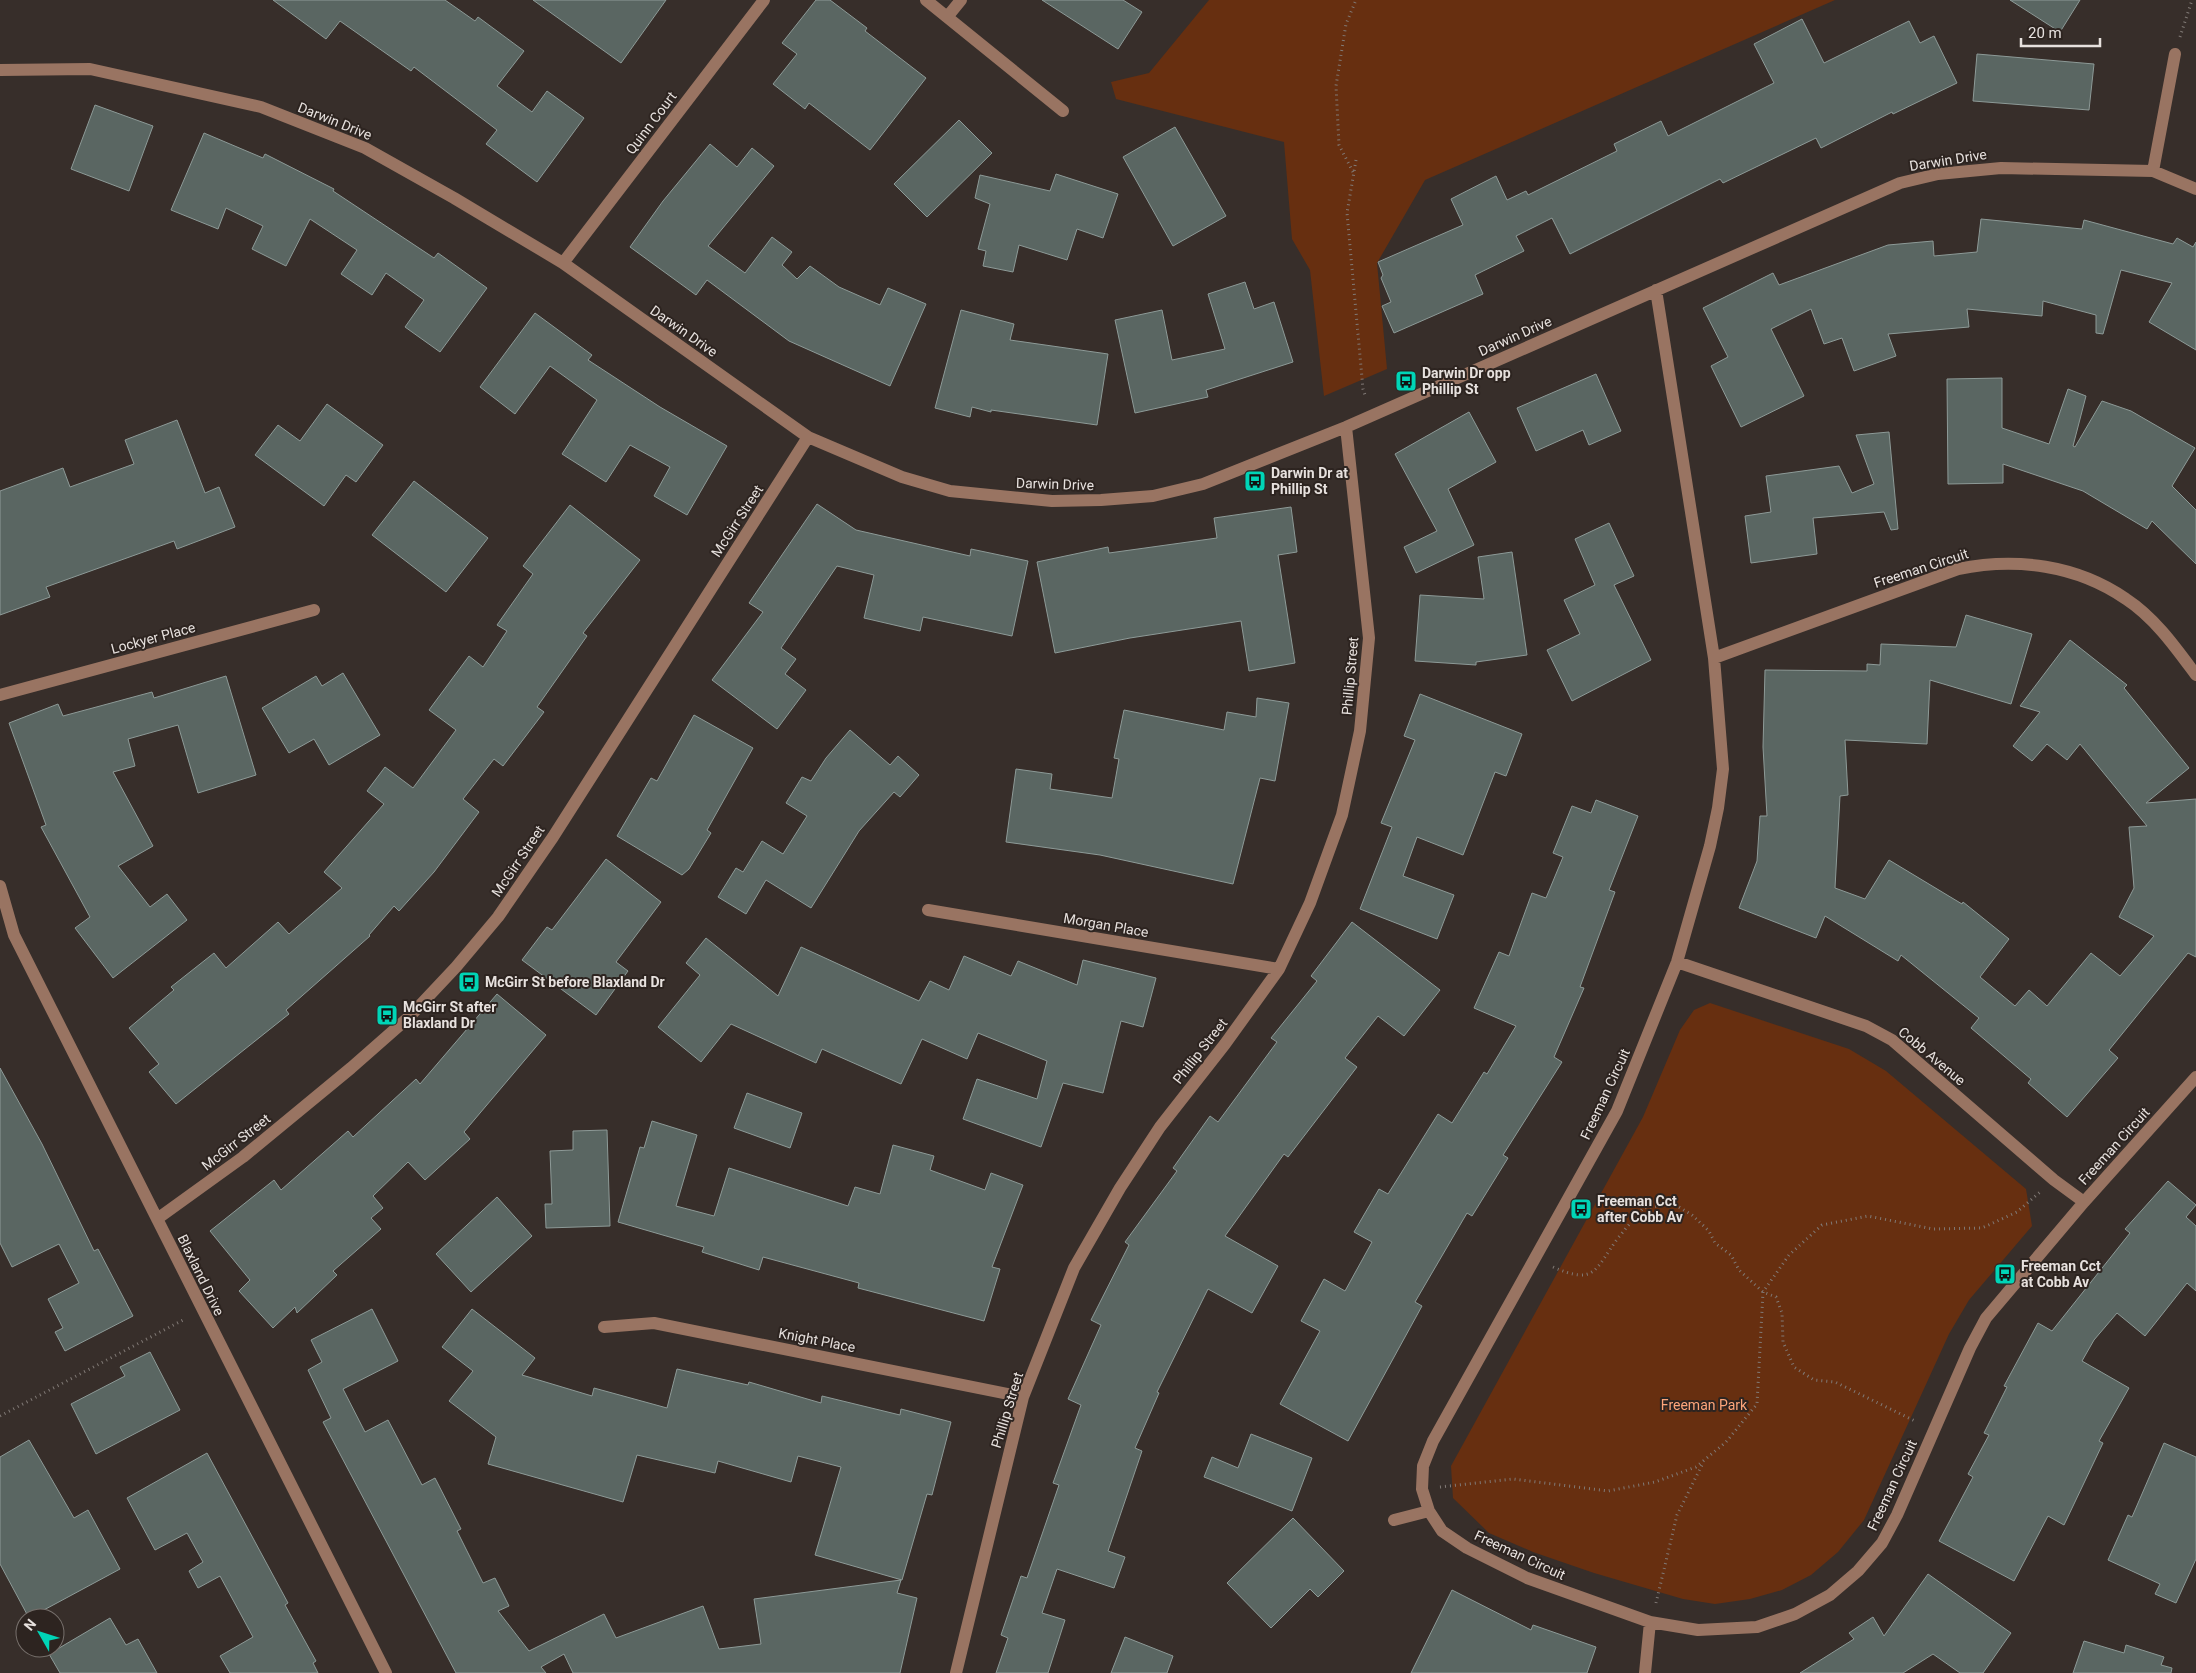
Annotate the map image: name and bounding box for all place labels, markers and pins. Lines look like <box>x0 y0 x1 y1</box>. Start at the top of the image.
place label: Darwin Dr opp Phillip St <box>1422 365 1511 397</box>
bus stop icon: Darwin Dr opp Phillip St <box>1394 369 1418 393</box>
place label: Darwin Dr at Phillip St <box>1271 465 1348 497</box>
bus stop icon: Darwin Dr at Phillip St <box>1243 469 1267 493</box>
bus stop icon: McGirr St before Blaxland Dr <box>457 970 481 994</box>
place label: McGirr St before Blaxland Dr <box>485 974 665 990</box>
place label: McGirr St after Blaxland Dr <box>403 999 496 1031</box>
bus stop icon: McGirr St after Blaxland Dr <box>375 1003 399 1027</box>
place label: Freeman Cct after Cobb Av <box>1597 1193 1683 1225</box>
bus stop icon: Freeman Cct after Cobb Av <box>1569 1197 1593 1221</box>
place label: Freeman Cct at Cobb Av <box>2021 1258 2101 1290</box>
bus stop icon: Freeman Cct at Cobb Av <box>1993 1262 2017 1286</box>

